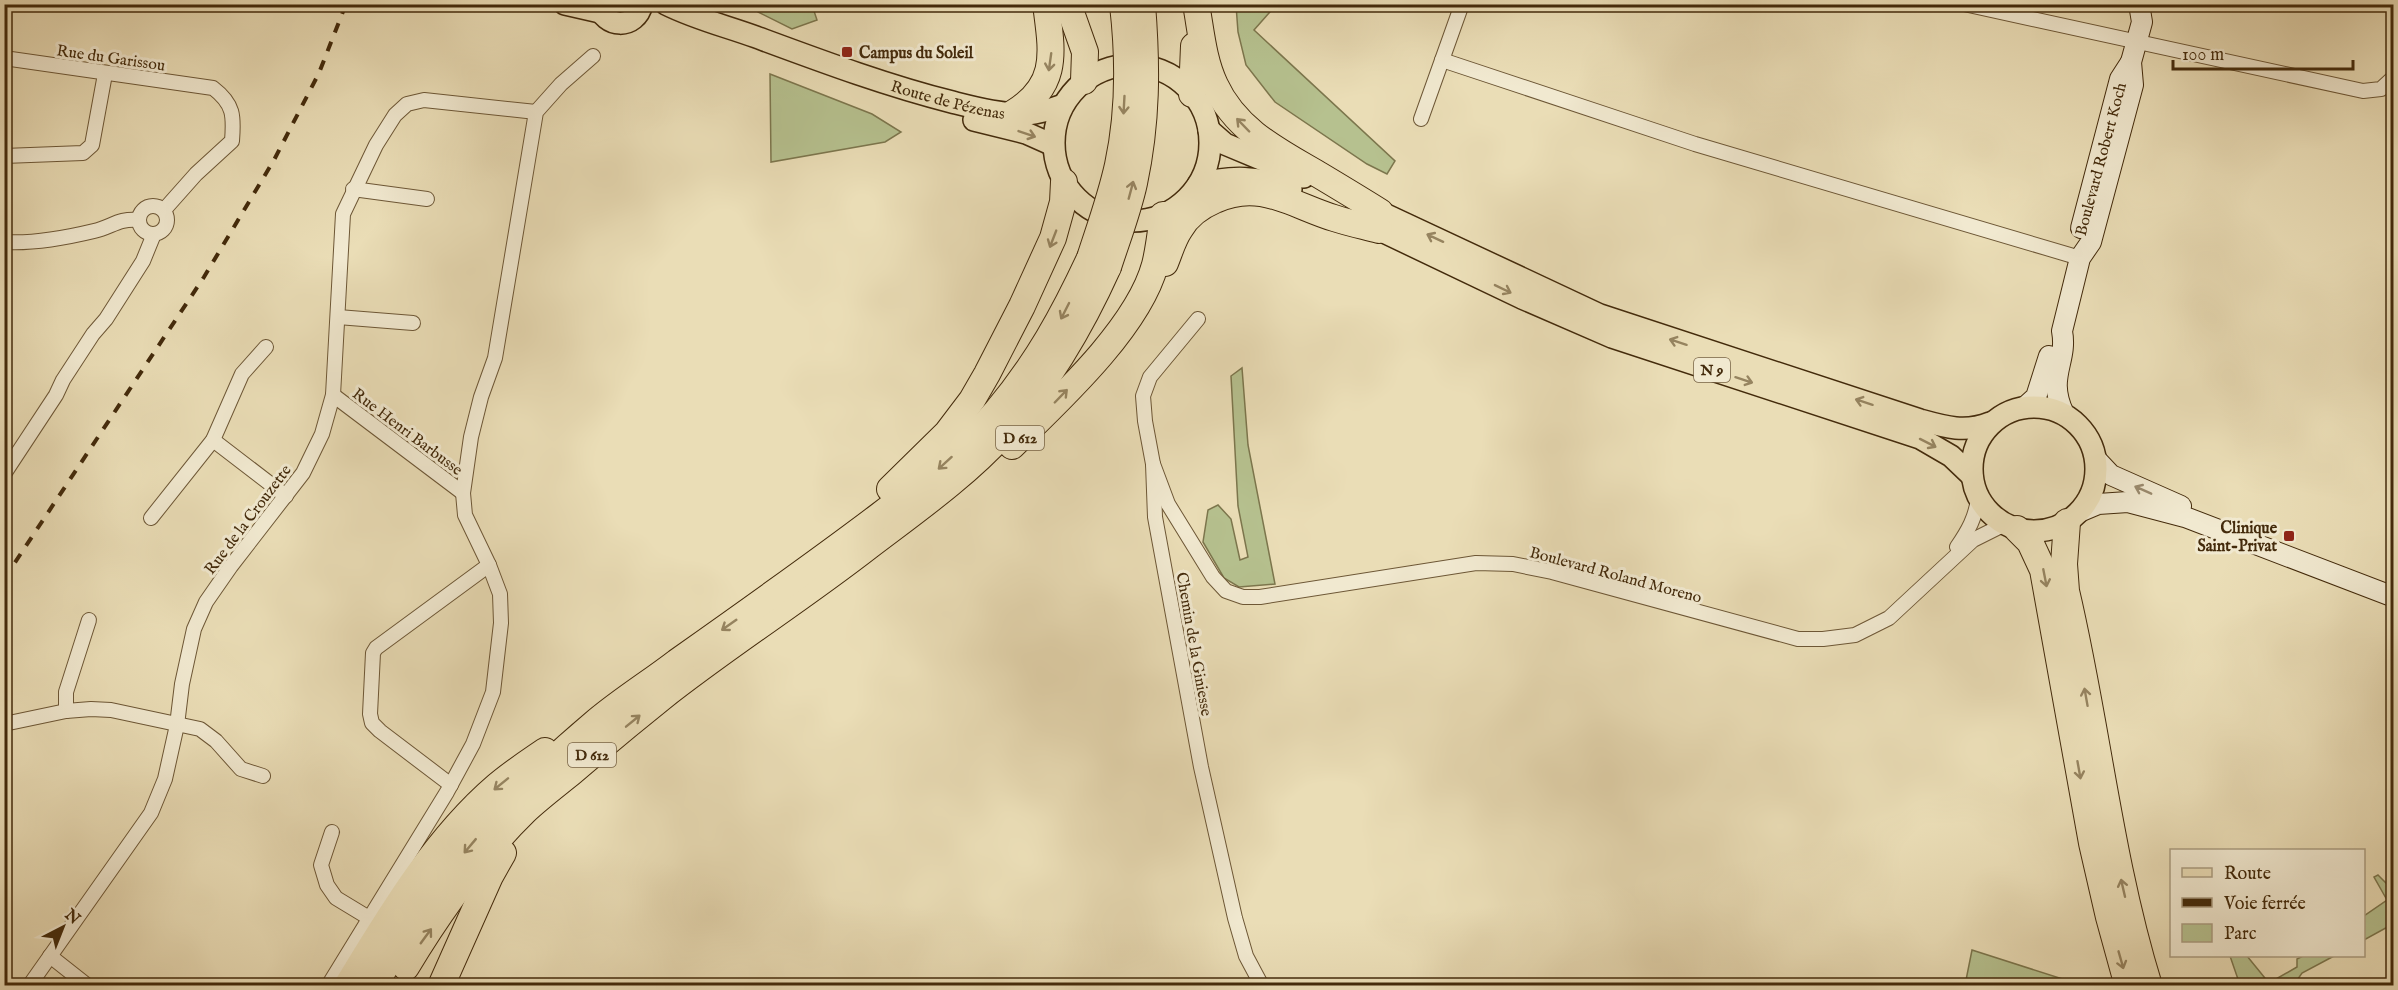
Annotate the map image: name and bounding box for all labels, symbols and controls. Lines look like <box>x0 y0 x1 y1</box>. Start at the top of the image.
scale bar <box>2173 33 2353 71</box>
street label: Rue du Garissou <box>55 41 166 76</box>
place label: Campus du Soleil <box>859 44 974 64</box>
text: 100 m <box>2182 44 2224 67</box>
marker: Campus du Soleil <box>840 45 854 59</box>
one-way arrow <box>1044 52 1055 72</box>
street label: Route de Pézenas <box>888 77 1006 125</box>
street label: Boulevard Robert Koch <box>2072 80 2132 238</box>
one-way arrow <box>1119 94 1130 114</box>
one-way arrow <box>1236 117 1250 132</box>
one-way arrow <box>1017 130 1036 141</box>
one-way arrow <box>1126 181 1137 200</box>
one-way arrow <box>1046 229 1057 248</box>
one-way arrow <box>1426 232 1444 244</box>
one-way arrow <box>1493 283 1511 295</box>
one-way arrow <box>1059 302 1071 320</box>
one-way arrow <box>1669 336 1688 347</box>
road number: N 9 <box>1694 358 1730 382</box>
one-way arrow <box>1734 375 1753 386</box>
street label: Rue Henri Barbusse <box>348 385 466 481</box>
one-way arrow <box>1054 389 1068 404</box>
one-way arrow <box>1855 396 1874 407</box>
road number: D 612 <box>996 426 1044 450</box>
one-way arrow <box>1919 437 1937 449</box>
one-way arrow <box>937 456 952 470</box>
street label: Rue de la Crouzette <box>201 461 296 579</box>
one-way arrow <box>2135 484 2153 495</box>
place label: Clinique Saint-Privat <box>2197 519 2278 557</box>
marker: Clinique Saint-Privat <box>2282 529 2296 543</box>
street label: Boulevard Roland Moreno <box>1527 543 1704 609</box>
one-way arrow <box>2040 568 2051 588</box>
street label: Chemin de la Giniesse <box>1171 571 1216 718</box>
one-way arrow <box>721 619 738 631</box>
one-way arrow <box>2081 688 2092 707</box>
one-way arrow <box>625 714 640 728</box>
road number: D 612 <box>568 743 616 767</box>
one-way arrow <box>2074 760 2085 780</box>
one-way arrow <box>493 777 509 790</box>
one-way arrow <box>463 838 476 854</box>
legend <box>2170 849 2365 957</box>
text: Route <box>2224 863 2271 886</box>
one-way arrow <box>2117 879 2129 898</box>
text: Voie ferrée <box>2223 893 2306 916</box>
north arrow <box>33 897 93 957</box>
text: N <box>59 905 84 930</box>
text: Parc <box>2224 923 2257 946</box>
one-way arrow <box>420 928 432 944</box>
one-way arrow <box>2116 951 2127 970</box>

